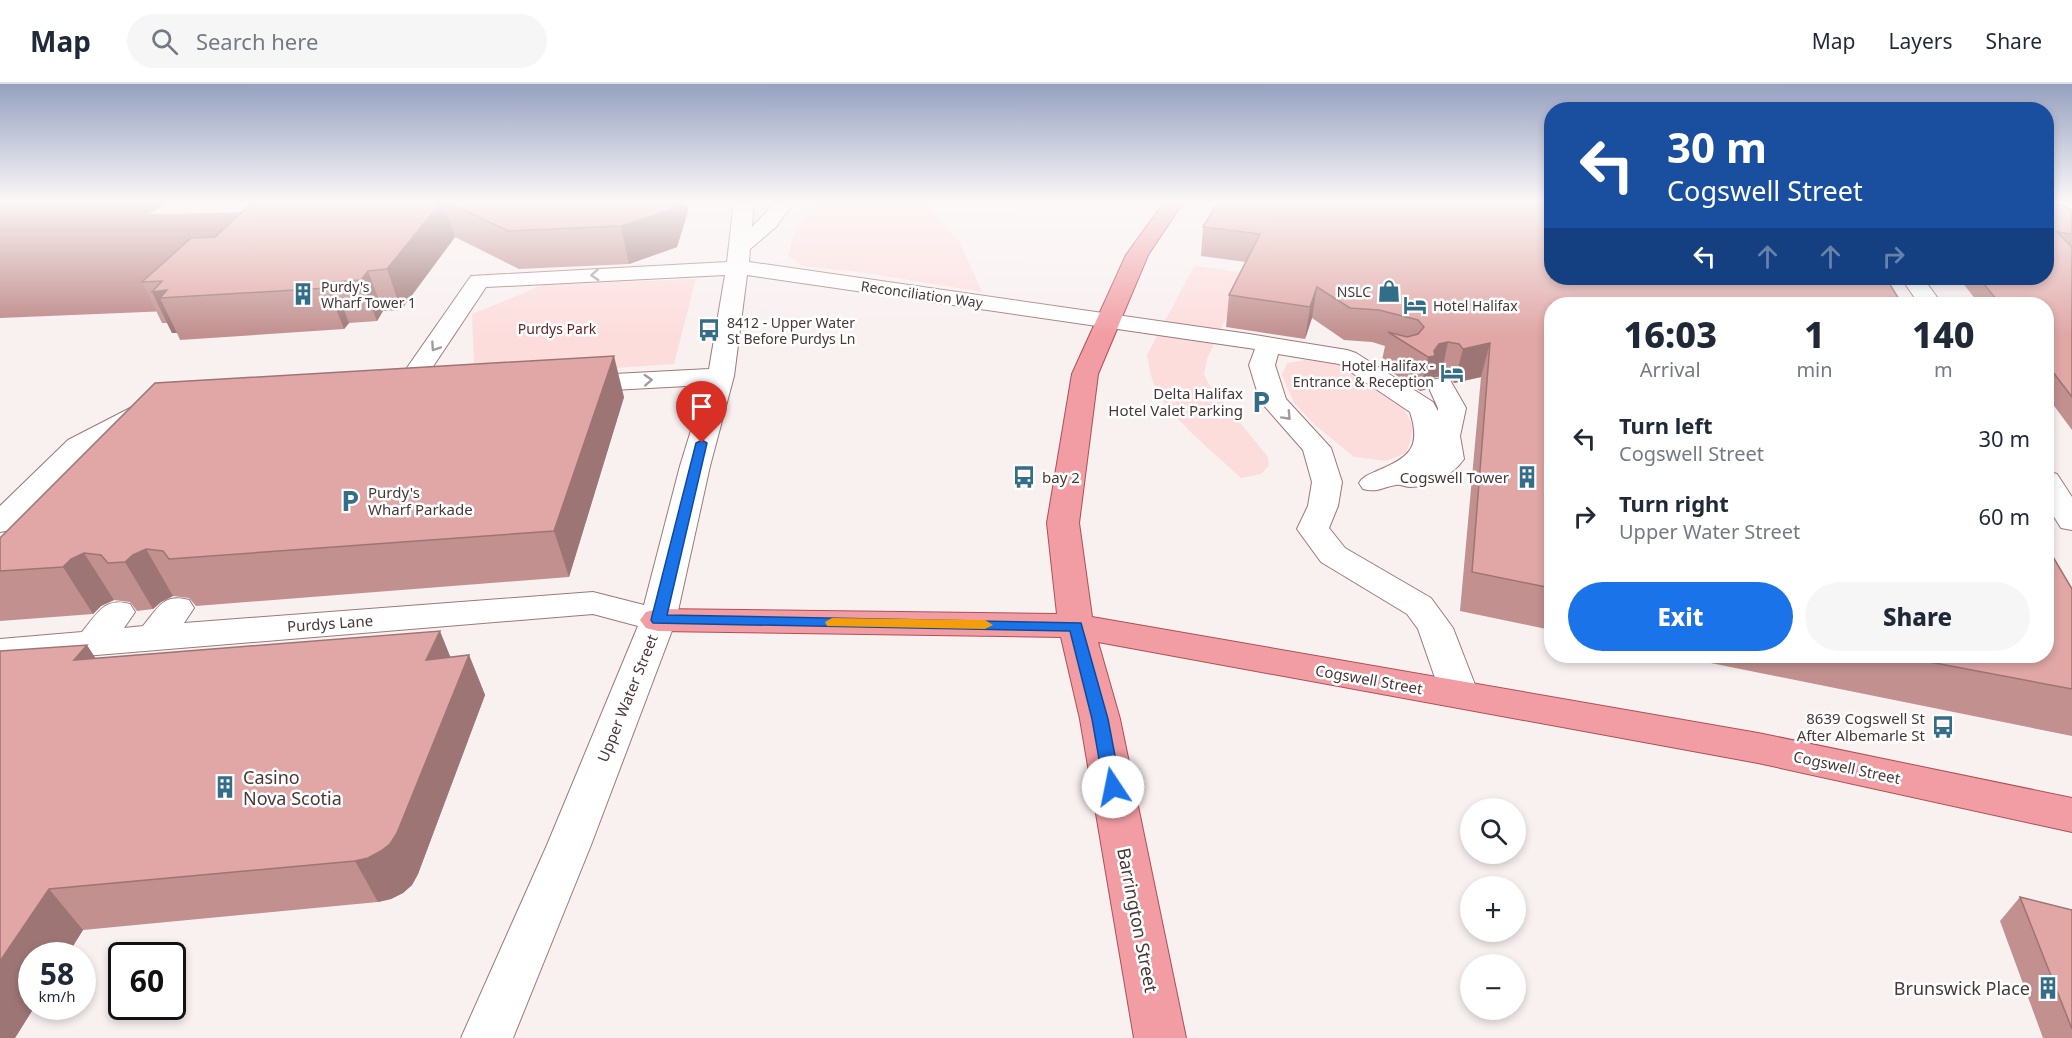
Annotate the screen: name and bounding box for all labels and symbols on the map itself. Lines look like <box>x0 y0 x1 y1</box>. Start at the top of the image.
one-way arrow <box>590 268 599 281</box>
street label: Reconciliation Way <box>860 276 985 312</box>
place label: Purdy's Wharf Tower 1 <box>321 277 416 312</box>
shop icon: NSLC <box>1376 278 1402 304</box>
building icon: Purdy's Wharf Tower 1 <box>290 281 316 307</box>
place label: NSLC <box>1337 282 1371 301</box>
hotel icon: Hotel Halifax <box>1402 292 1428 318</box>
place label: Hotel Halifax <box>1433 296 1518 315</box>
place label: 8412 - Upper Water St Before Purdys Ln <box>727 313 855 348</box>
bus stop icon: 8412 - Upper Water St Before Purdys Ln <box>696 317 722 343</box>
park label: Purdys Park <box>518 319 597 338</box>
one-way arrow <box>431 340 442 351</box>
place label: Hotel Halifax - Entrance & Reception <box>1293 356 1434 391</box>
hotel icon: Hotel Halifax - Entrance & Reception <box>1439 360 1465 386</box>
one-way arrow <box>644 373 653 386</box>
pin <box>676 381 727 443</box>
place label: Delta Halifax Hotel Valet Parking <box>1108 383 1243 420</box>
parking icon: Delta Halifax Hotel Valet Parking <box>1248 389 1274 415</box>
one-way arrow <box>1280 409 1291 420</box>
bus stop icon: bay 2 <box>1011 464 1037 490</box>
building icon: Cogswell Tower <box>1514 464 1540 490</box>
place label: bay 2 <box>1042 467 1080 487</box>
place label: Cogswell Tower <box>1400 467 1509 487</box>
place label: Purdy's Wharf Parkade <box>368 482 473 519</box>
parking icon: Purdy's Wharf Parkade <box>337 488 363 514</box>
street label: Purdys Lane <box>286 610 374 636</box>
street label: Upper Water Street <box>592 631 662 765</box>
street label: Cogswell Street <box>1314 660 1425 698</box>
place label: 8639 Cogswell St After Albemarle St <box>1797 708 1926 745</box>
bus stop icon: 8639 Cogswell St After Albemarle St <box>1930 714 1956 740</box>
street label: Cogswell Street <box>1792 746 1903 788</box>
position arrow <box>1081 755 1145 819</box>
place label: Casino Nova Scotia <box>243 765 342 810</box>
building icon: Casino Nova Scotia <box>212 774 238 800</box>
street label: Barrington Street <box>1112 846 1164 995</box>
speed limit sign: 60 <box>108 942 186 1020</box>
building icon: Brunswick Place <box>2035 975 2061 1001</box>
place label: Brunswick Place <box>1894 976 2030 1000</box>

